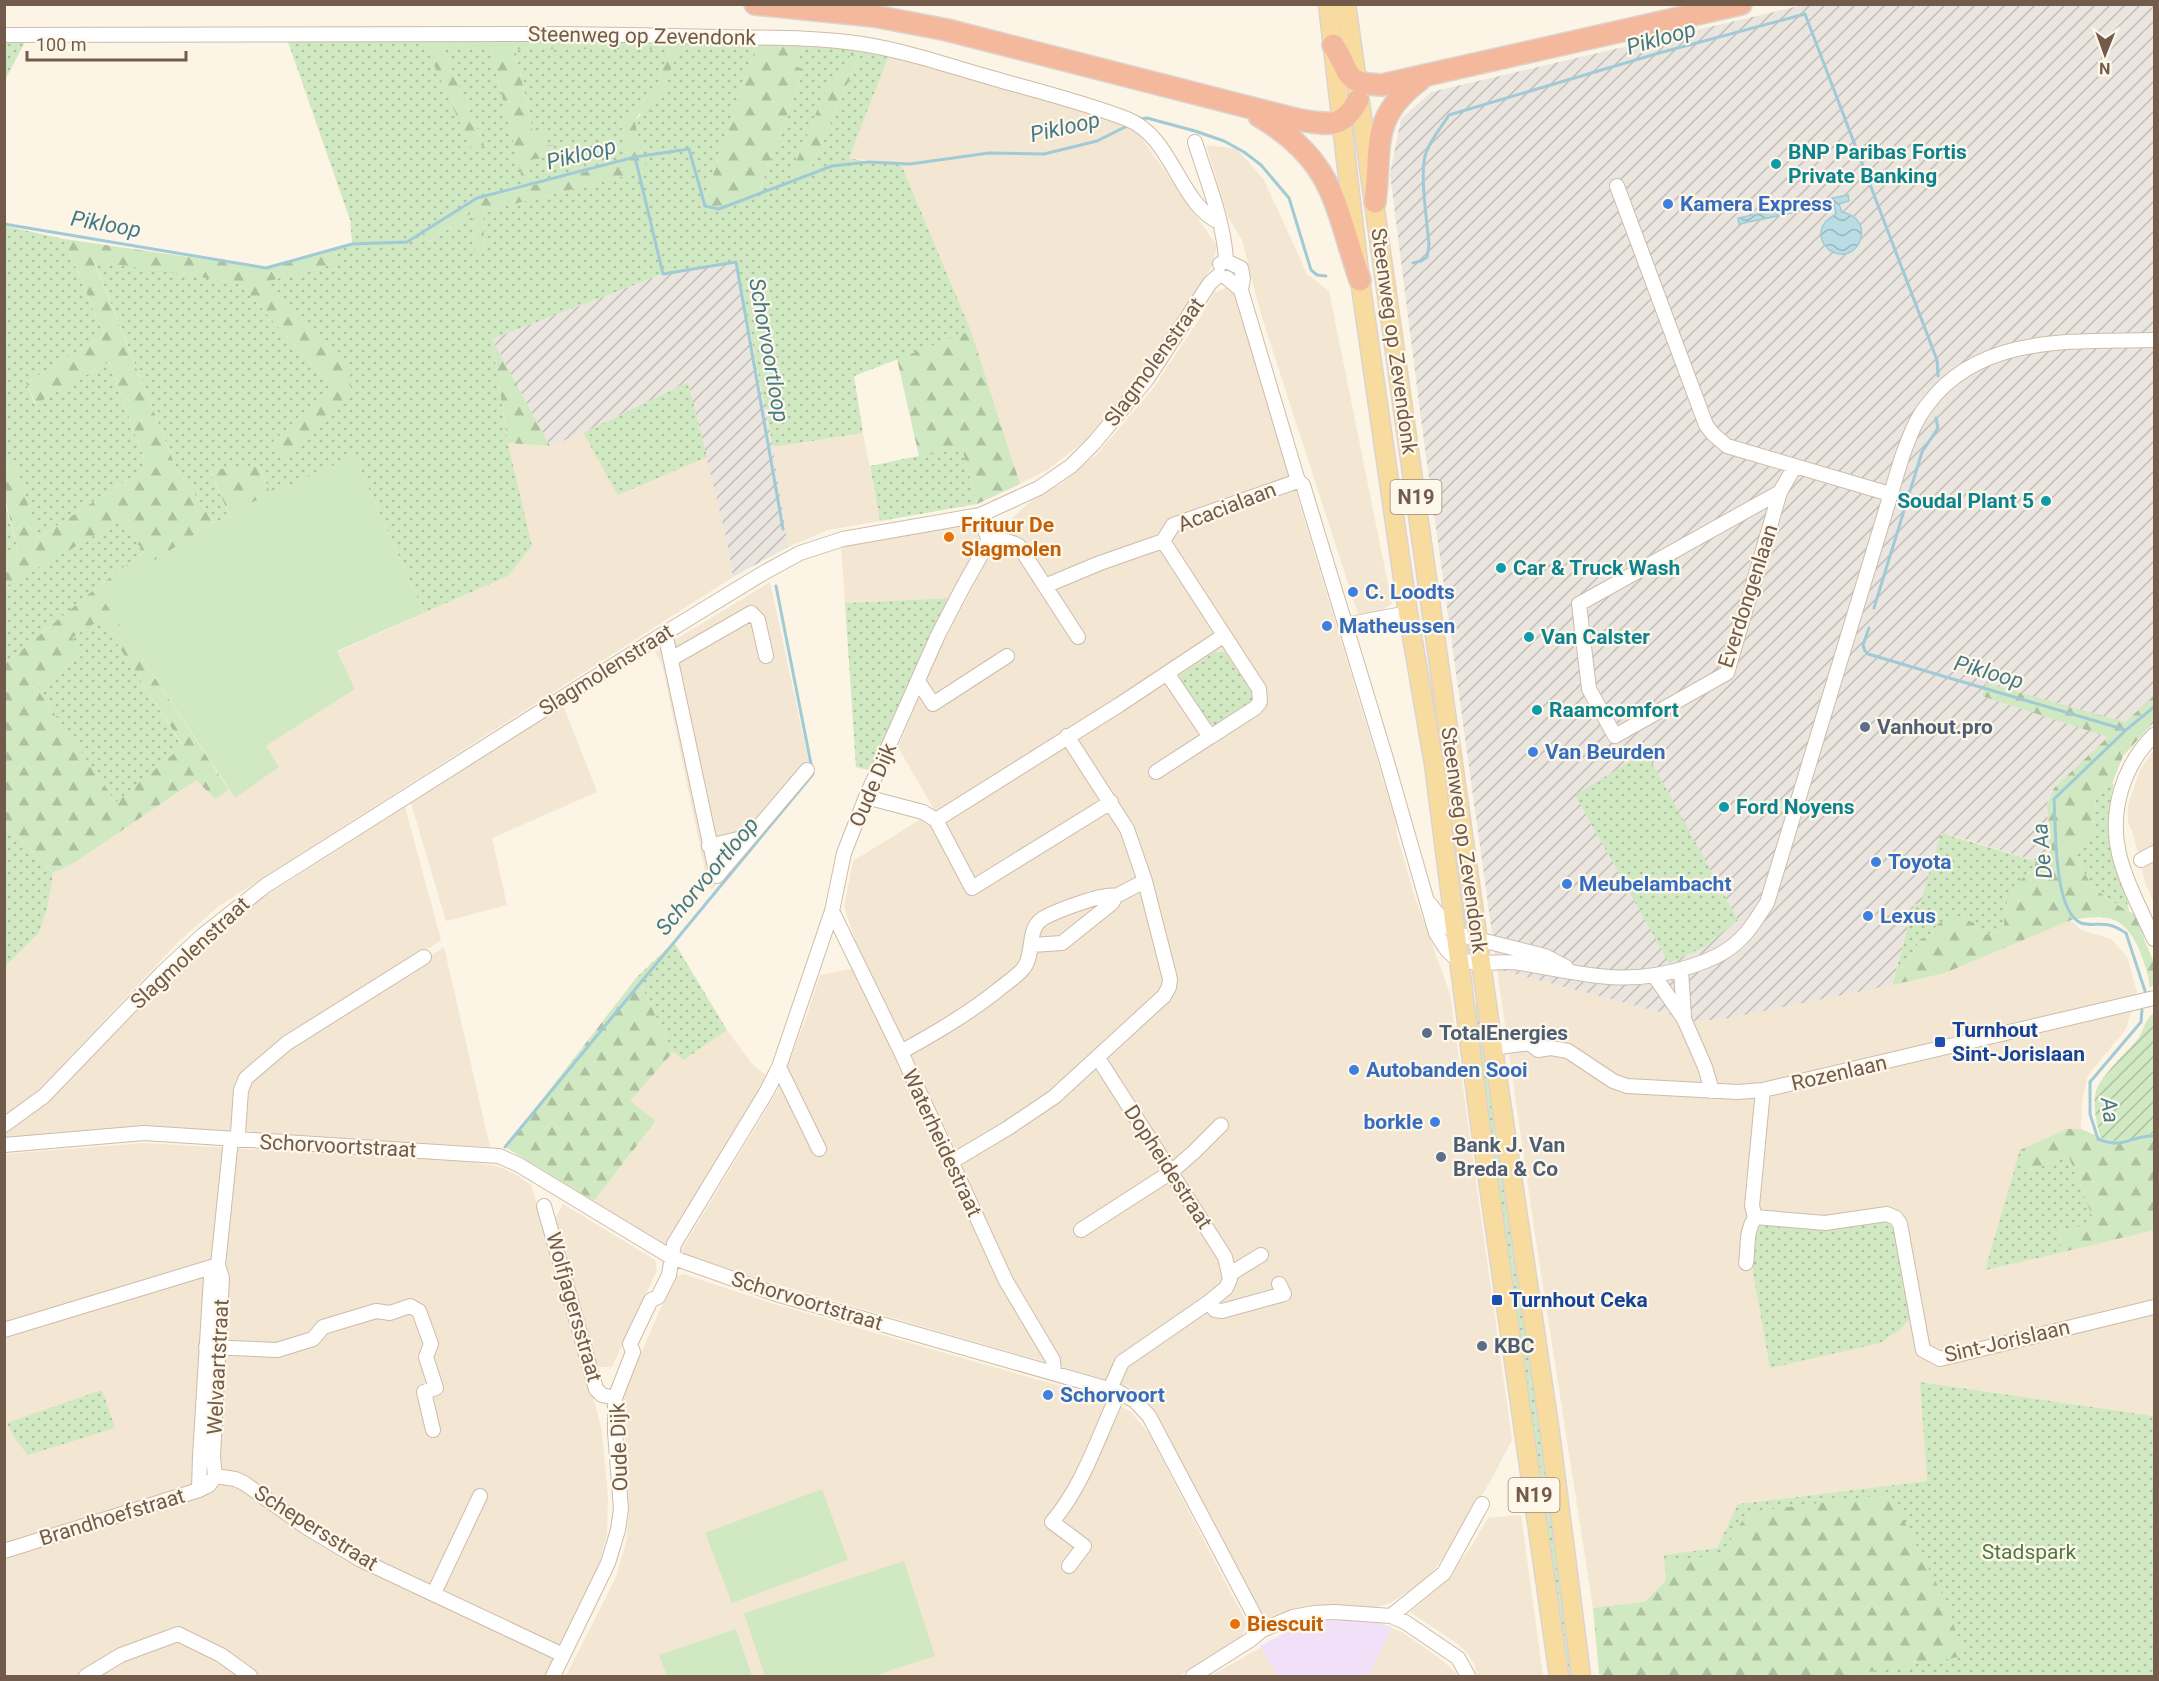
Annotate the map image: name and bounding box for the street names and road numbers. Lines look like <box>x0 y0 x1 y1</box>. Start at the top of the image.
street label: Steenweg op Zevendonk <box>528 22 757 50</box>
street label: Steenweg op Zevendonk <box>1366 226 1422 456</box>
street label: Slagmolenstraat <box>1099 293 1209 431</box>
street label: Acacialaan <box>1175 477 1279 537</box>
road number: N19 <box>1390 480 1442 514</box>
street label: Everdongenlaan <box>1714 521 1782 671</box>
street label: Slagmolenstraat <box>535 619 677 721</box>
street label: Steenweg op Zevendonk <box>1436 725 1492 955</box>
street label: Oude Dijk <box>845 739 902 831</box>
street label: Slagmolenstraat <box>126 892 254 1014</box>
street label: Rozenlaan <box>1789 1050 1889 1096</box>
street label: Waterheidestraat <box>897 1066 987 1221</box>
street label: Dopheidestraat <box>1119 1101 1217 1233</box>
street label: Schorvoortstraat <box>259 1130 417 1162</box>
street label: Wolfjagersstraat <box>541 1230 607 1385</box>
street label: Schorvoortstraat <box>728 1267 886 1335</box>
street label: Welvaartstraat <box>202 1298 234 1436</box>
street label: Sint-Jorislaan <box>1942 1315 2072 1367</box>
street label: Oude Dijk <box>605 1402 633 1492</box>
road number: N19 <box>1508 1478 1559 1512</box>
street label: Schepersstraat <box>250 1480 382 1576</box>
street label: Brandhoefstraat <box>36 1483 188 1551</box>

